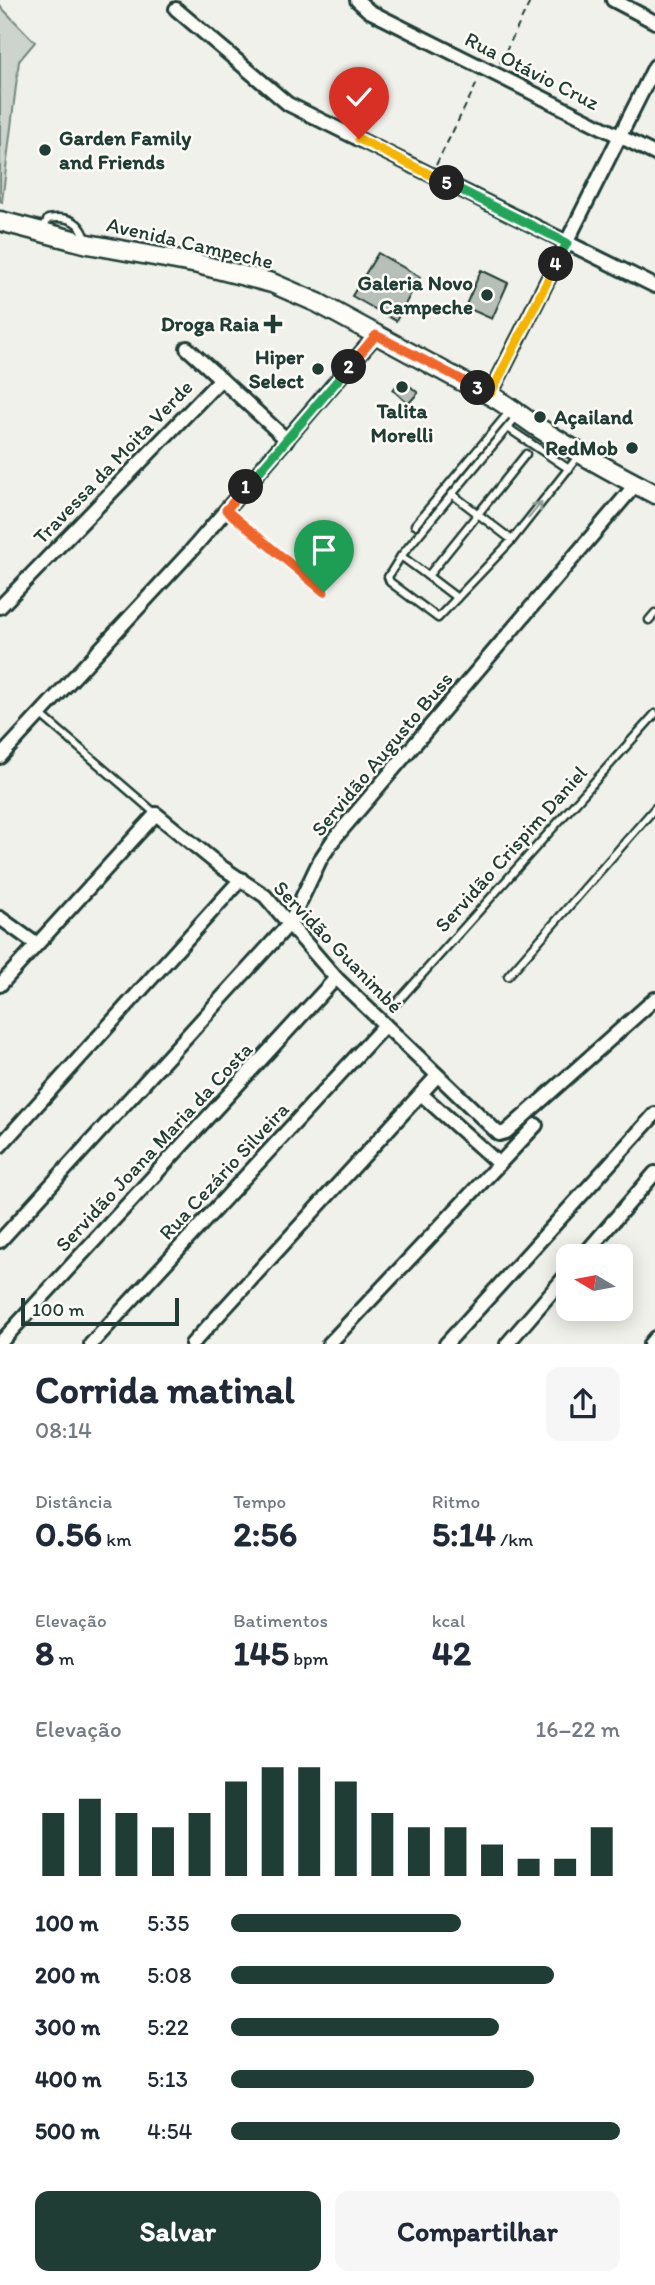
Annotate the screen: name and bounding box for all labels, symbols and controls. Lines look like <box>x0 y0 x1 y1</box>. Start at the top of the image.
street label: Rua Otávio Cruz <box>461 26 604 115</box>
pin <box>329 67 389 139</box>
icon: check <box>340 78 378 116</box>
place label: Garden Family and Friends <box>59 125 192 174</box>
marker: Garden Family and Friends <box>37 142 53 158</box>
pin: 5 <box>430 166 464 200</box>
text: 5 <box>442 171 451 194</box>
street label: Avenida Campeche <box>104 211 276 274</box>
pin: 4 <box>538 246 574 282</box>
text: 4 <box>550 252 561 275</box>
place label: Galeria Novo Campeche <box>358 270 473 320</box>
marker: Galeria Novo Campeche <box>479 287 495 303</box>
place label: Droga Raia <box>161 311 260 337</box>
marker: Droga Raia <box>265 316 281 332</box>
place label: Hiper Select <box>249 344 305 393</box>
pin: 2 <box>332 350 366 384</box>
text: 2 <box>344 355 354 378</box>
marker: Hiper Select <box>310 361 326 377</box>
pin: 3 <box>461 370 496 406</box>
street label: Travessa da Moita Verde <box>28 374 198 549</box>
text: 3 <box>472 376 483 399</box>
marker: Talita Morelli <box>394 379 410 395</box>
place label: Talita Morelli <box>371 398 433 447</box>
place label: Açailand <box>553 404 634 430</box>
marker: Açailand <box>532 409 548 425</box>
place label: RedMob <box>545 435 618 460</box>
marker: RedMob <box>624 440 640 456</box>
pin: 1 <box>229 470 264 504</box>
text: 1 <box>241 475 250 498</box>
one-way arrow <box>528 502 543 520</box>
pin <box>294 520 354 592</box>
icon: arrive <box>305 531 343 569</box>
street label: Servidão Augusto Buss <box>306 667 458 841</box>
street label: Servidão Crispim Daniel <box>429 760 592 937</box>
street label: Servidão Guanimbé <box>269 875 408 1018</box>
street label: Servidão Joana Maria da Costa <box>50 1037 258 1257</box>
street label: Rua Cezário Silveira <box>153 1096 294 1245</box>
north arrow <box>556 1244 634 1321</box>
map controls <box>556 1244 633 1321</box>
scale bar <box>21 1294 178 1326</box>
text: 100 m <box>32 1298 84 1321</box>
text: Corrida matinal <box>35 1367 295 1413</box>
button: share <box>546 1367 620 1441</box>
text: 08:14 <box>35 1416 92 1444</box>
text: Distância <box>35 1490 112 1513</box>
text: Tempo <box>233 1490 286 1513</box>
text: Ritmo <box>432 1490 480 1513</box>
text: 0.56 <box>35 1513 102 1555</box>
text: 2:56 <box>233 1513 297 1555</box>
text: 5:14 <box>432 1513 496 1555</box>
text: km <box>102 1528 131 1551</box>
text: /km <box>496 1528 533 1551</box>
text: Elevação <box>35 1609 107 1632</box>
text: Batimentos <box>233 1609 328 1632</box>
text: kcal <box>432 1609 465 1632</box>
text: 8 <box>35 1632 54 1674</box>
text: 145 <box>233 1632 289 1674</box>
text: 42 <box>432 1632 471 1674</box>
text: m <box>54 1647 74 1670</box>
text: bpm <box>289 1647 329 1670</box>
text: Elevação <box>35 1715 122 1743</box>
text: 16–22 m <box>536 1715 620 1743</box>
text: 100 m <box>35 1909 99 1937</box>
text: 5:35 <box>147 1909 189 1937</box>
text: 200 m <box>35 1961 100 1989</box>
text: 5:08 <box>147 1961 191 1989</box>
text: 300 m <box>35 2013 100 2041</box>
text: 5:22 <box>147 2013 189 2041</box>
text: 400 m <box>35 2065 102 2093</box>
text: 5:13 <box>147 2065 188 2093</box>
text: 500 m <box>35 2117 100 2145</box>
text: 4:54 <box>147 2117 192 2145</box>
button: Salvar <box>35 2191 321 2271</box>
button: Compartilhar <box>335 2191 620 2271</box>

